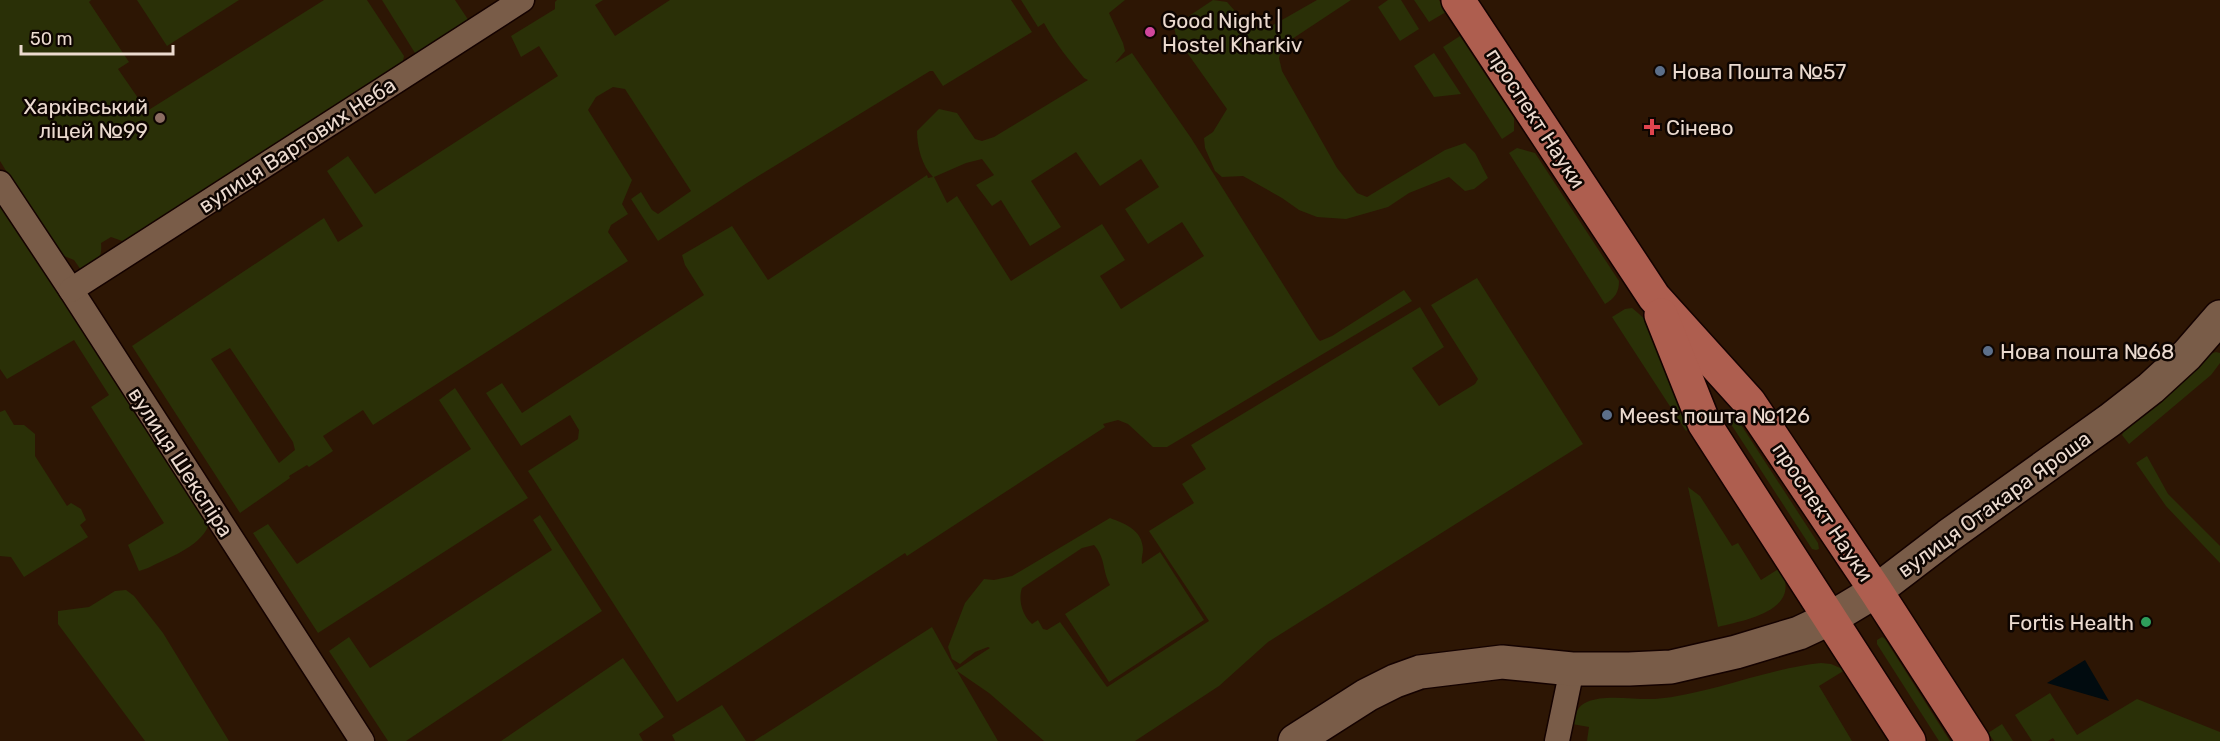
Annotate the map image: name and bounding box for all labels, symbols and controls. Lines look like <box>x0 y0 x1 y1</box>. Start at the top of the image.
place label: Good Night | Hostel Kharkiv <box>1162 8 1303 57</box>
scale bar <box>21 18 172 56</box>
marker: Good Night | Hostel Kharkiv <box>1143 25 1157 39</box>
text: 50 m <box>30 28 73 50</box>
street label: проспект Науки <box>1481 43 1591 193</box>
place label: Нова Пошта №57 <box>1672 59 1846 84</box>
marker: Нова Пошта №57 <box>1653 64 1667 78</box>
street label: вулиця Вартових Неба <box>194 72 400 218</box>
place label: Харківський ліцей №99 <box>24 94 148 143</box>
marker: Харківський ліцей №99 <box>153 111 167 125</box>
place label: Сінево <box>1666 115 1733 140</box>
marker: Сінево <box>1643 118 1661 136</box>
place label: Нова пошта №68 <box>2000 339 2174 364</box>
marker: Нова пошта №68 <box>1981 344 1995 358</box>
street label: вулиця Шекспіра <box>123 383 239 541</box>
place label: Meest пошта №126 <box>1619 403 1810 428</box>
marker: Meest пошта №126 <box>1600 408 1614 422</box>
street label: вулиця Отакара Яроша <box>1893 426 2095 582</box>
street label: проспект Науки <box>1767 438 1879 586</box>
place label: Fortis Health <box>2008 610 2134 635</box>
marker: Fortis Health <box>2139 615 2153 629</box>

